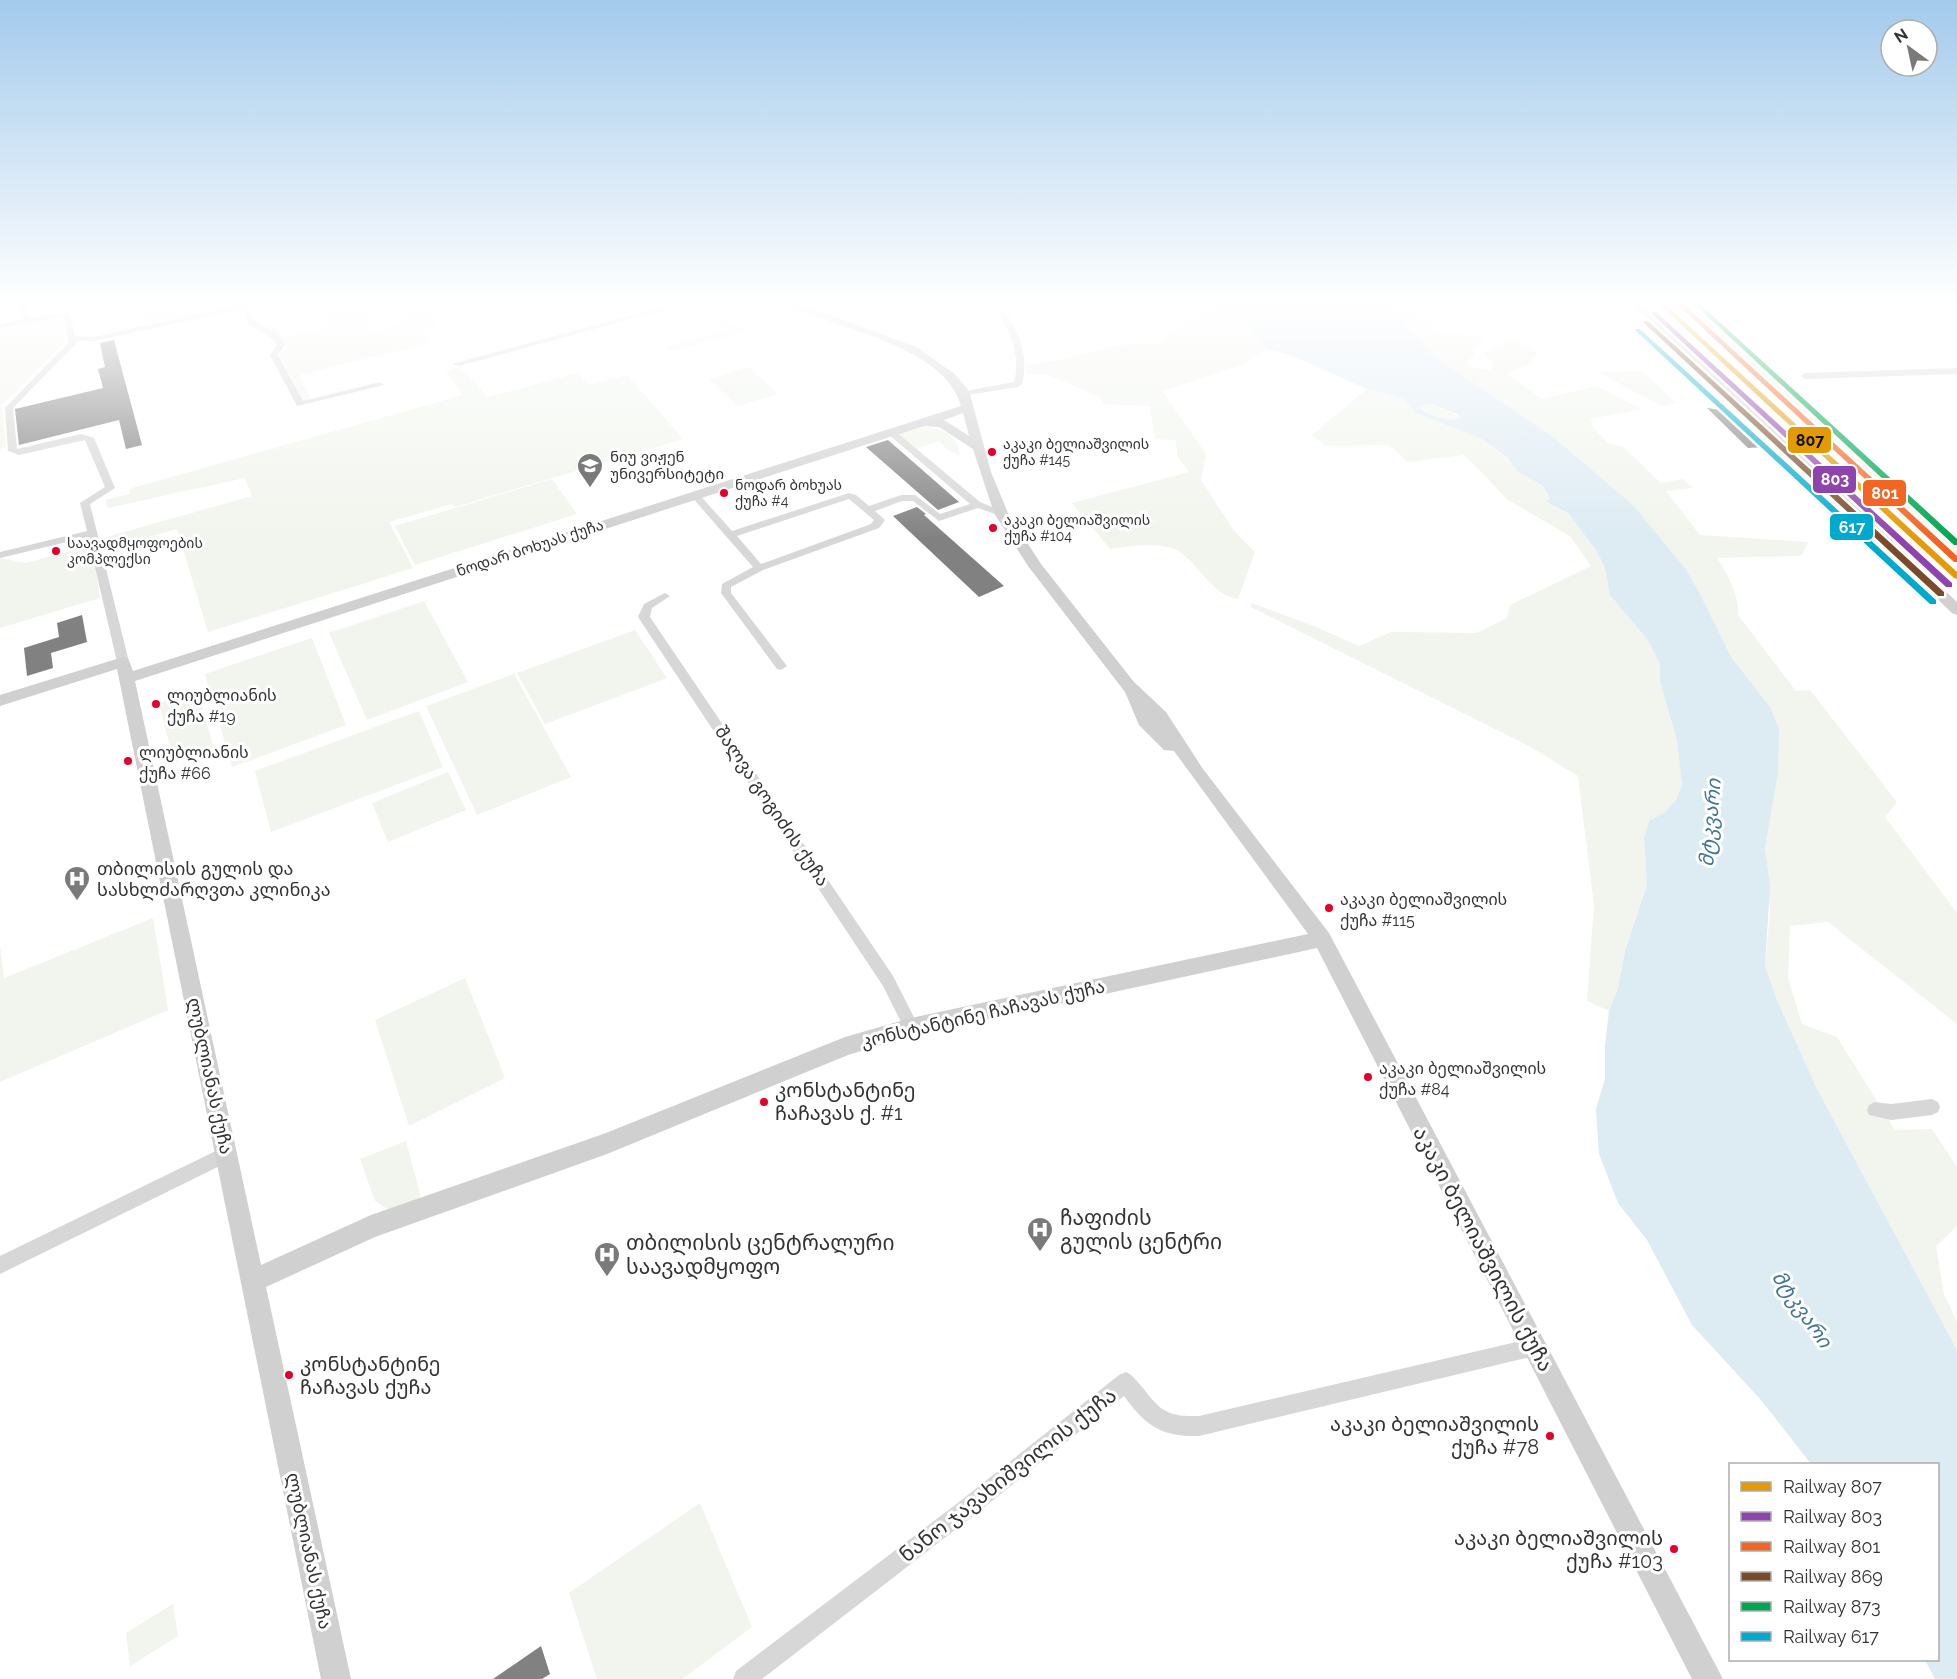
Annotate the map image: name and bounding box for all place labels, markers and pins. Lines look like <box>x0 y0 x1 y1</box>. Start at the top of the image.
place label: აკაკი ბელიაშვილის ქუჩა #145 <box>1003 436 1149 469</box>
marker: აკაკი ბელიაშვილის ქუჩა #145 <box>986 446 998 458</box>
place label: ნიუ ვიჟენ უნივერსიტეტი <box>610 448 724 483</box>
school or university icon: ნიუ ვიჟენ უნივერსიტეტი <box>575 451 605 489</box>
place label: ნოდარ ბოხუას ქუჩა #4 <box>735 477 842 510</box>
marker: ნოდარ ბოხუას ქუჩა #4 <box>718 487 730 499</box>
place label: აკაკი ბელიაშვილის ქუჩა #104 <box>1004 512 1150 545</box>
marker: აკაკი ბელიაშვილის ქუჩა #104 <box>987 522 999 534</box>
place label: საავადმყოფოების კომპლექსი <box>67 535 203 568</box>
marker: საავადმყოფოების კომპლექსი <box>50 545 62 557</box>
place label: ლიუბლიანის ქუჩა #19 <box>167 686 277 726</box>
marker: ლიუბლიანის ქუჩა #19 <box>150 698 162 710</box>
place label: ლიუბლიანის ქუჩა #66 <box>139 743 249 783</box>
marker: ლიუბლიანის ქუჩა #66 <box>122 755 134 767</box>
place label: თბილისის გულის და სასხლძარღვთა კლინიკა <box>97 858 331 901</box>
hospital icon: თბილისის გულის და სასხლძარღვთა კლინიკა <box>62 864 92 902</box>
place label: აკაკი ბელიაშვილის ქუჩა #115 <box>1340 890 1507 930</box>
marker: აკაკი ბელიაშვილის ქუჩა #115 <box>1323 902 1335 914</box>
place label: აკაკი ბელიაშვილის ქუჩა #84 <box>1379 1059 1546 1099</box>
marker: აკაკი ბელიაშვილის ქუჩა #84 <box>1362 1071 1374 1083</box>
place label: კონსტანტინე ჩაჩავას ქ. #1 <box>775 1078 916 1125</box>
marker: კონსტანტინე ჩაჩავას ქ. #1 <box>758 1096 770 1108</box>
place label: ჩაფიძის გულის ცენტრი <box>1060 1205 1222 1255</box>
hospital icon: ჩაფიძის გულის ცენტრი <box>1025 1215 1055 1253</box>
place label: თბილისის ცენტრალური საავადმყოფო <box>626 1230 895 1280</box>
hospital icon: თბილისის ცენტრალური საავადმყოფო <box>592 1240 622 1278</box>
place label: კონსტანტინე ჩაჩავას ქუჩა <box>300 1352 441 1399</box>
marker: კონსტანტინე ჩაჩავას ქუჩა <box>283 1369 295 1381</box>
place label: აკაკი ბელიაშვილის ქუჩა #78 <box>1330 1412 1539 1459</box>
marker: აკაკი ბელიაშვილის ქუჩა #78 <box>1544 1430 1556 1442</box>
place label: აკაკი ბელიაშვილის ქუჩა #103 <box>1454 1526 1663 1573</box>
marker: აკაკი ბელიაშვილის ქუჩა #103 <box>1668 1543 1680 1555</box>

